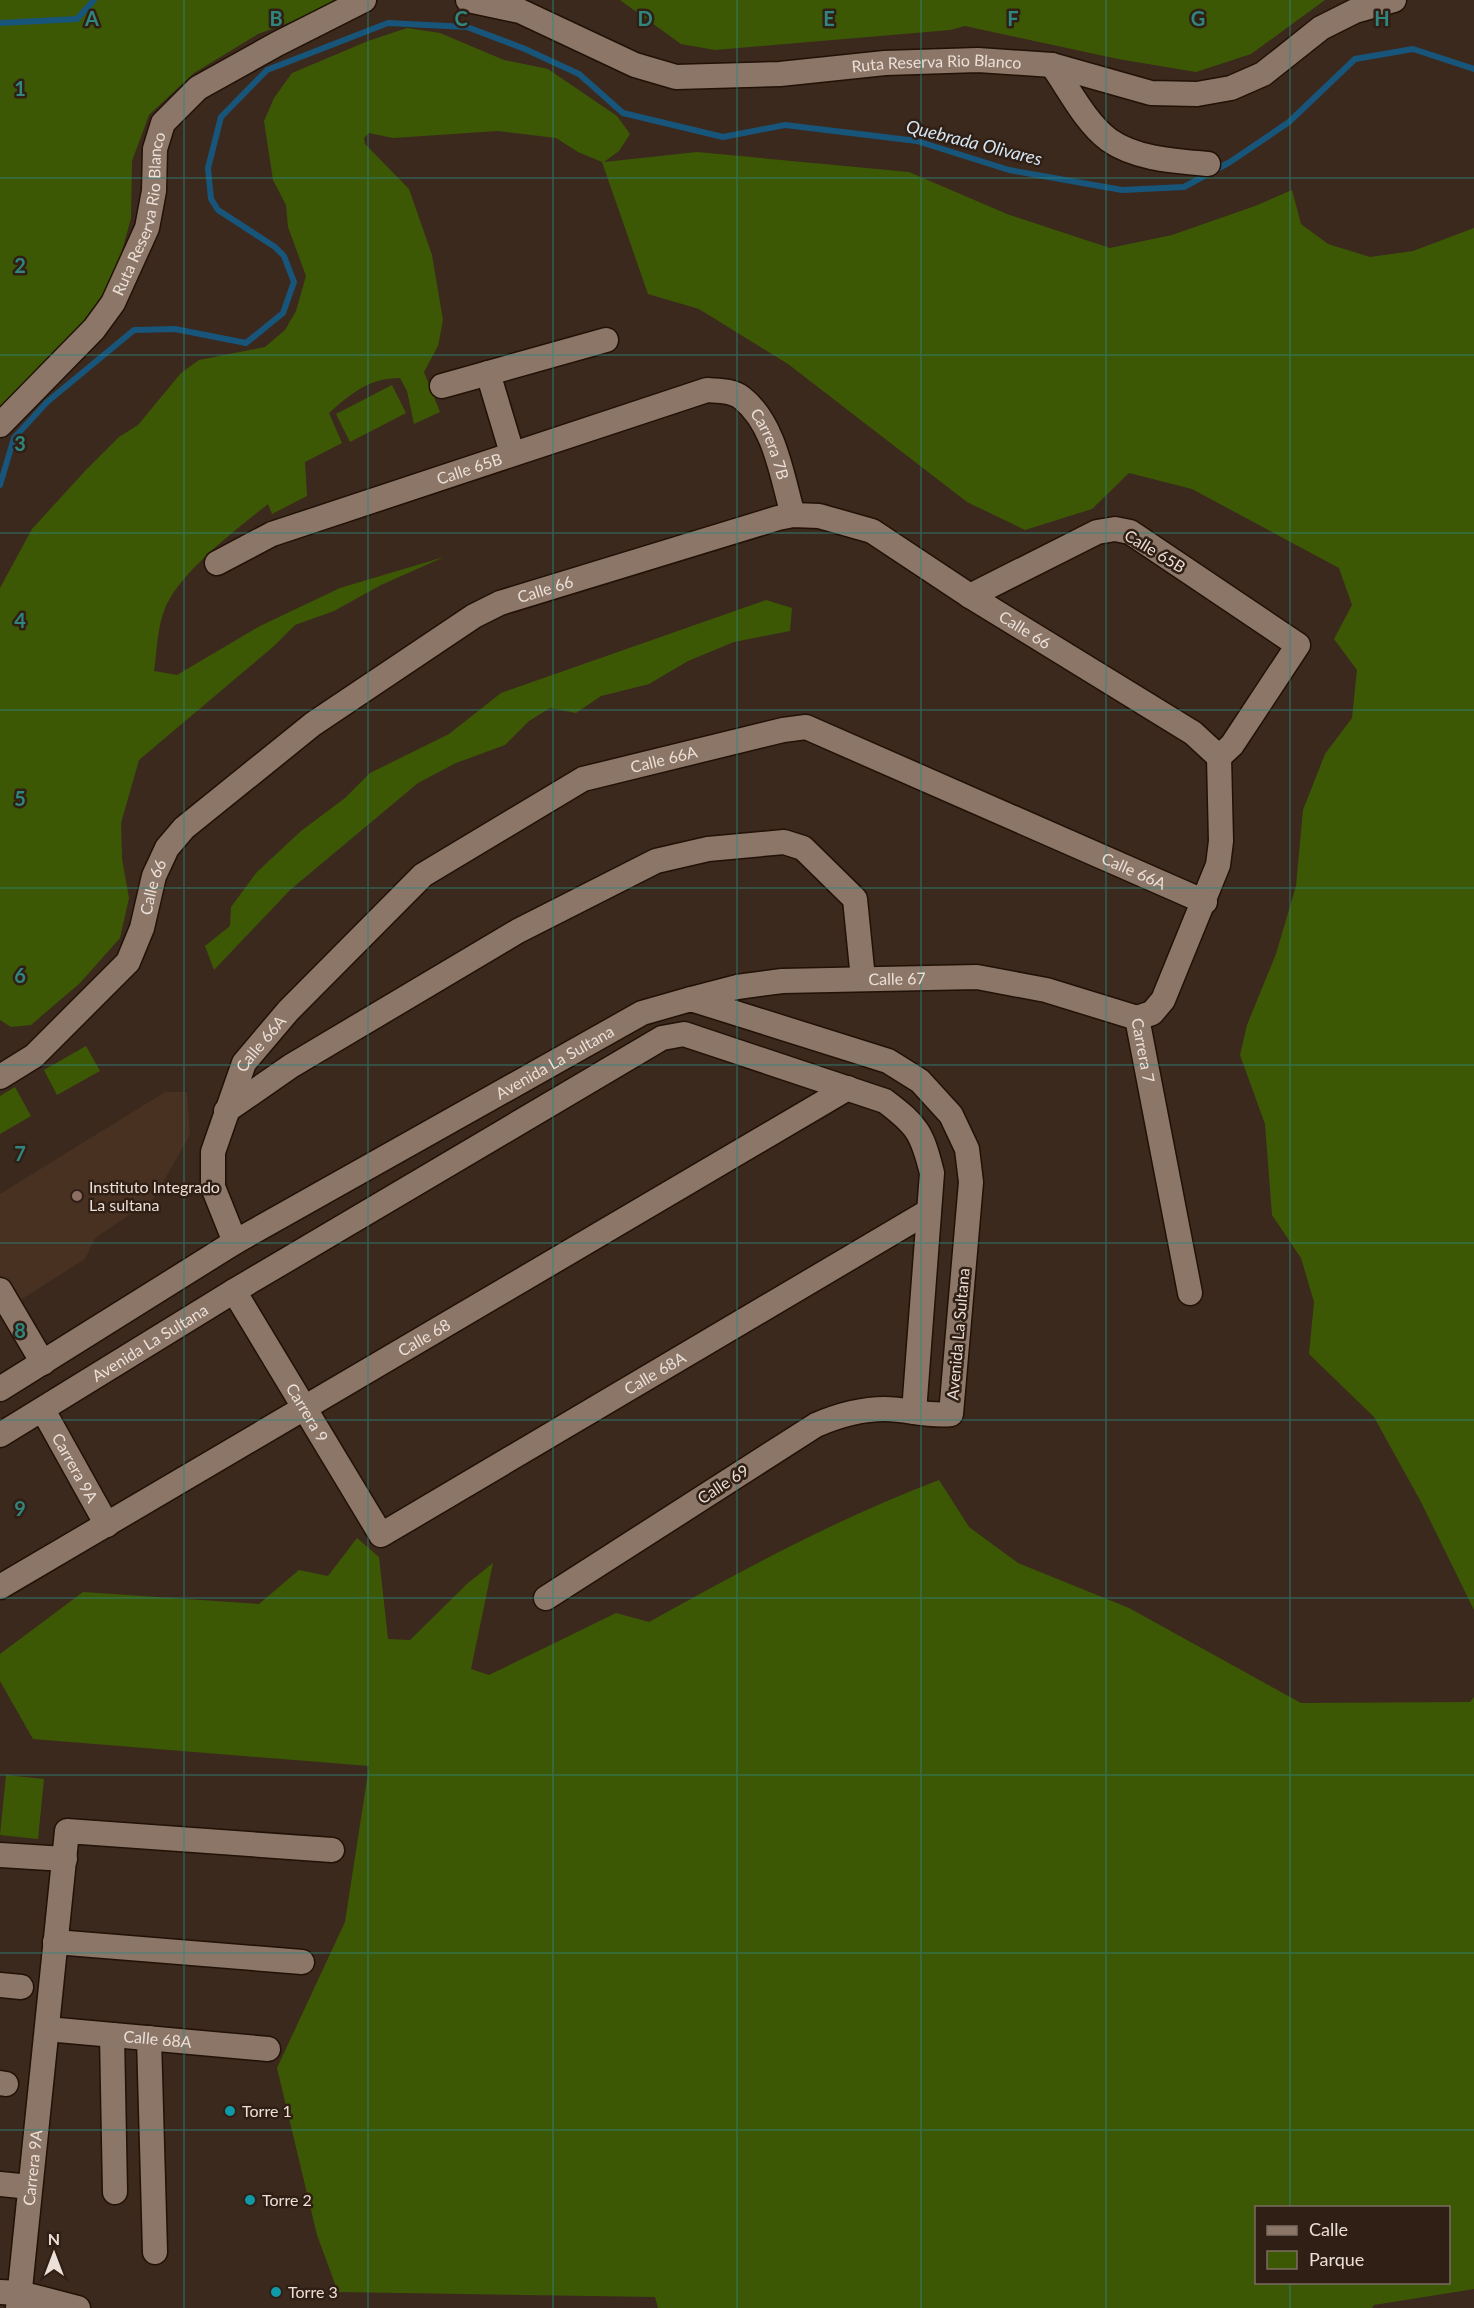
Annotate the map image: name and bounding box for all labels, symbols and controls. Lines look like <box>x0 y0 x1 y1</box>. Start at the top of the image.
text: A <box>84 6 99 30</box>
text: B <box>269 6 283 30</box>
text: C <box>454 6 468 30</box>
text: D <box>637 6 653 30</box>
text: E <box>823 6 835 30</box>
text: F <box>1007 6 1019 30</box>
text: G <box>1191 6 1205 30</box>
text: H <box>1374 6 1390 30</box>
street label: Ruta Reserva Rio Blanco <box>851 50 1022 75</box>
text: 1 <box>14 76 26 100</box>
water label: Quebrada Olivares <box>904 114 1045 170</box>
street label: Ruta Reserva Rio Blanco <box>108 129 169 298</box>
text: 2 <box>14 253 26 277</box>
street label: Carrera 7B <box>747 404 793 482</box>
text: 3 <box>14 431 26 455</box>
street label: Calle 65B <box>434 449 504 488</box>
street label: Calle 65B <box>1121 525 1189 576</box>
street label: Calle 66 <box>515 571 575 606</box>
street label: Calle 66 <box>996 606 1055 652</box>
text: 4 <box>14 608 26 632</box>
street label: Calle 66A <box>628 741 699 776</box>
text: 5 <box>14 786 26 810</box>
street label: Calle 66A <box>1099 848 1169 893</box>
street label: Calle 66 <box>135 856 170 917</box>
text: 6 <box>14 963 26 987</box>
street label: Calle 67 <box>868 968 926 988</box>
street label: Calle 66A <box>232 1011 289 1074</box>
street label: Carrera 7 <box>1128 1016 1159 1084</box>
street label: Avenida La Sultana <box>492 1021 617 1102</box>
text: 7 <box>14 1141 26 1165</box>
place label: Instituto Integrado La sultana <box>89 1177 220 1214</box>
marker: Instituto Integrado La sultana <box>70 1189 84 1203</box>
street label: Avenida La Sultana <box>942 1267 973 1401</box>
street label: Avenida La Sultana <box>88 1299 211 1385</box>
street label: Calle 68 <box>394 1314 453 1360</box>
text: 8 <box>14 1318 26 1342</box>
street label: Calle 68A <box>620 1347 689 1398</box>
street label: Carrera 9 <box>283 1379 333 1445</box>
street label: Carrera 9A <box>49 1429 102 1506</box>
street label: Calle 69 <box>694 1460 752 1507</box>
text: 9 <box>14 1496 26 1520</box>
street label: Calle 68A <box>123 2026 193 2051</box>
place label: Torre 1 <box>242 2101 292 2120</box>
marker: Torre 1 <box>223 2104 237 2118</box>
street label: Carrera 9A <box>19 2129 45 2207</box>
place label: Torre 2 <box>262 2190 312 2209</box>
marker: Torre 2 <box>243 2193 257 2207</box>
legend <box>1255 2206 1450 2284</box>
text: Calle <box>1309 2218 1348 2240</box>
north arrow <box>24 2224 84 2284</box>
text: N <box>48 2229 60 2248</box>
text: Parque <box>1309 2248 1364 2270</box>
place label: Torre 3 <box>288 2282 338 2301</box>
marker: Torre 3 <box>269 2285 283 2299</box>

